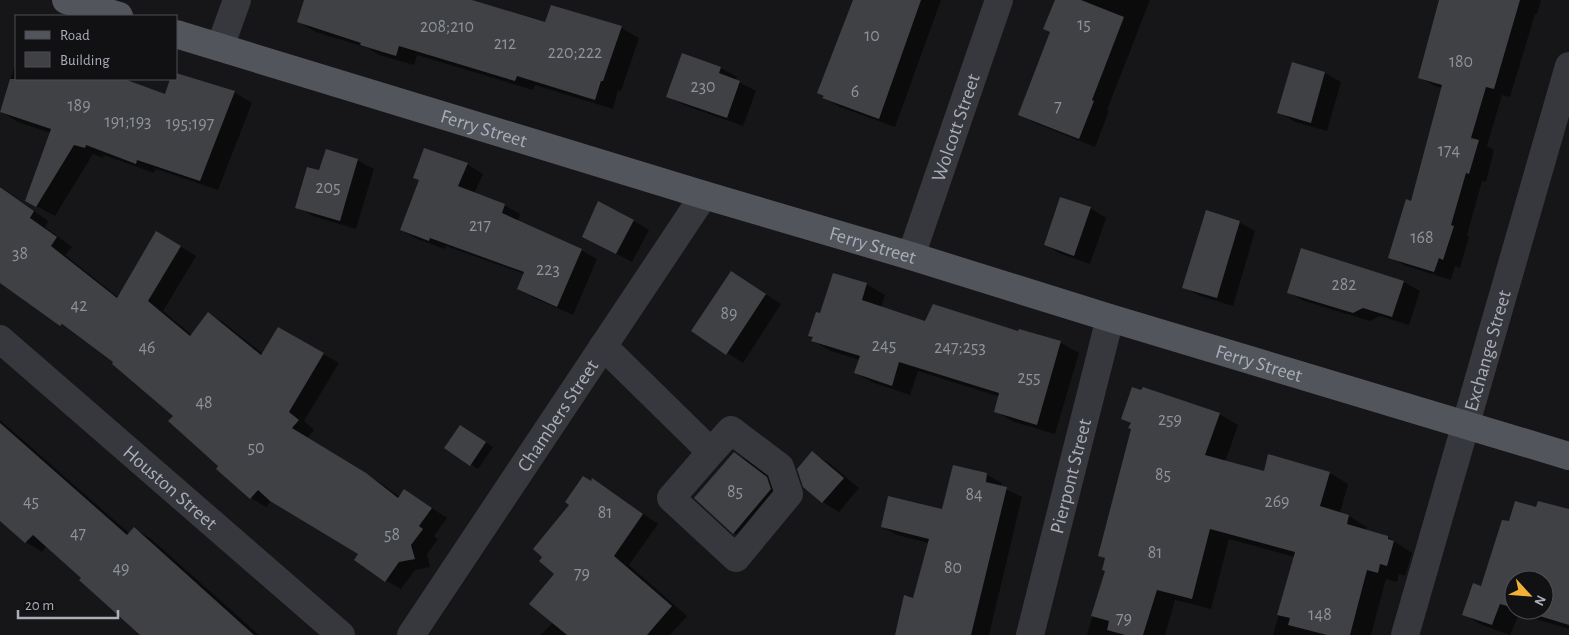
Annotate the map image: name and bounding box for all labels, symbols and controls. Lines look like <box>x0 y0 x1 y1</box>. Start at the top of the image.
legend <box>15 15 178 80</box>
house number: 15 <box>1077 16 1091 34</box>
house number: 208;210 <box>420 18 474 36</box>
house number: 10 <box>864 27 880 45</box>
text: Road <box>60 28 90 43</box>
house number: 212 <box>494 35 516 53</box>
house number: 220;222 <box>548 44 602 62</box>
text: Building <box>60 53 110 68</box>
house number: 180 <box>1449 53 1473 71</box>
street label: Wolcott Street <box>928 71 984 184</box>
house number: 230 <box>690 78 716 96</box>
house number: 6 <box>851 83 859 101</box>
house number: 189 <box>67 97 91 115</box>
house number: 7 <box>1054 98 1062 116</box>
street label: Ferry Street <box>438 106 530 152</box>
house number: 191;193 <box>104 113 152 131</box>
house number: 195;197 <box>166 115 214 133</box>
house number: 174 <box>1438 142 1461 160</box>
house number: 205 <box>315 179 341 197</box>
house number: 217 <box>469 217 491 235</box>
street label: Ferry Street <box>827 223 919 268</box>
house number: 168 <box>1410 229 1434 247</box>
house number: 38 <box>12 245 28 263</box>
house number: 223 <box>536 261 560 279</box>
house number: 282 <box>1332 276 1356 294</box>
street label: Exchange Street <box>1461 287 1515 414</box>
house number: 42 <box>71 297 87 315</box>
house number: 89 <box>721 305 738 323</box>
house number: 245 <box>872 337 896 355</box>
house number: 46 <box>138 339 156 357</box>
house number: 247;253 <box>934 339 986 357</box>
street label: Ferry Street <box>1213 341 1305 386</box>
street label: Chambers Street <box>514 356 603 475</box>
house number: 255 <box>1017 369 1041 387</box>
house number: 48 <box>195 394 213 412</box>
house number: 259 <box>1158 411 1182 429</box>
street label: Pierpont Street <box>1047 416 1095 536</box>
house number: 50 <box>247 439 265 457</box>
street label: Houston Street <box>119 442 221 534</box>
house number: 85 <box>1155 466 1171 484</box>
house number: 85 <box>727 483 743 501</box>
house number: 84 <box>965 486 983 504</box>
house number: 45 <box>23 493 39 511</box>
house number: 269 <box>1264 493 1290 511</box>
house number: 81 <box>598 504 612 522</box>
house number: 47 <box>70 525 86 543</box>
house number: 58 <box>384 526 400 544</box>
house number: 81 <box>1148 544 1162 562</box>
house number: 80 <box>944 559 962 577</box>
house number: 49 <box>112 560 130 578</box>
house number: 79 <box>574 565 590 583</box>
north arrow <box>1504 570 1554 620</box>
scale bar <box>18 588 118 620</box>
text: N <box>1531 593 1548 608</box>
text: 20 m <box>25 598 54 613</box>
house number: 148 <box>1308 606 1332 624</box>
house number: 79 <box>1116 610 1132 628</box>

